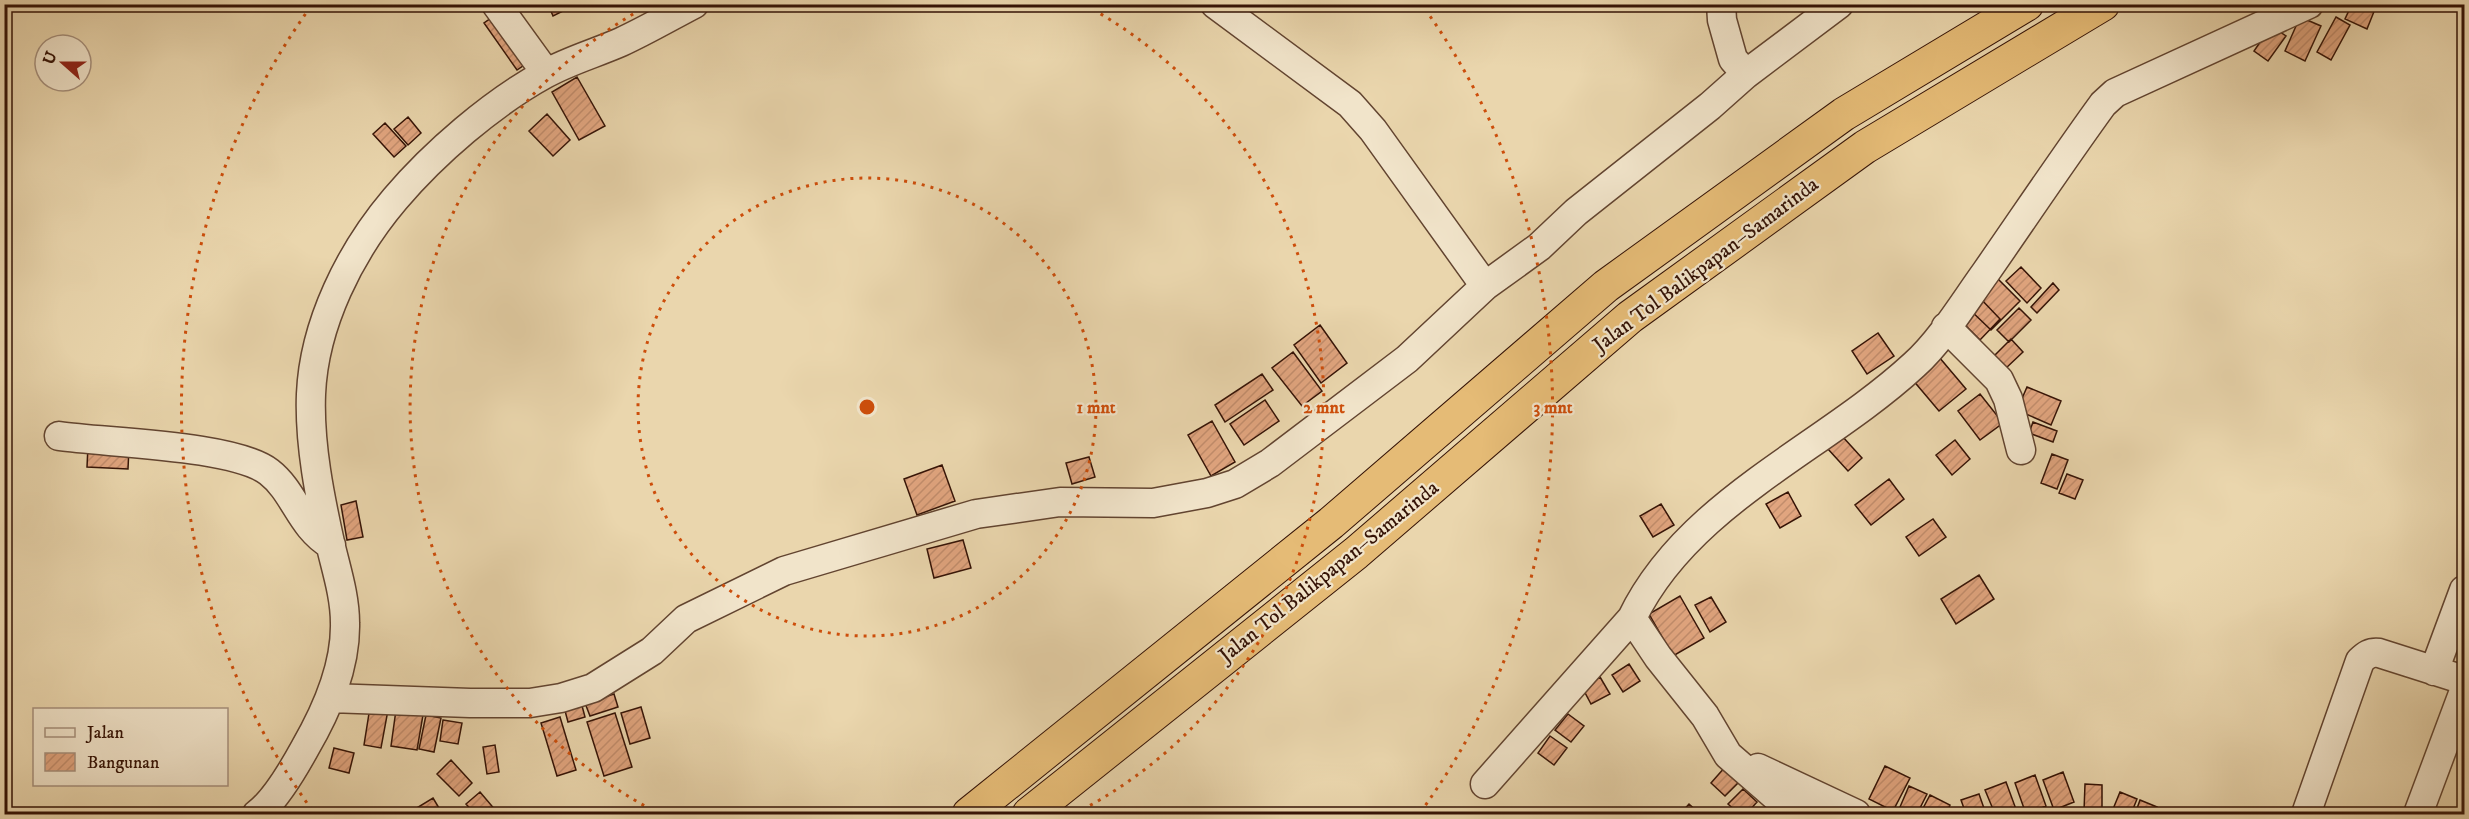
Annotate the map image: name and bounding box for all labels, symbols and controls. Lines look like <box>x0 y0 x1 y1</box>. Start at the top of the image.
north arrow <box>33 33 93 93</box>
text: U <box>38 48 62 67</box>
street label: Jalan Tol Balikpapan–Samarinda <box>1587 172 1824 360</box>
centre of rings <box>857 397 877 417</box>
text: 1 mnt <box>1076 397 1116 419</box>
text: 2 mnt <box>1303 397 1345 419</box>
text: 3 mnt <box>1533 397 1573 419</box>
street label: Jalan Tol Balikpapan–Samarinda <box>1212 475 1444 670</box>
legend <box>33 708 228 786</box>
text: Jalan <box>85 722 125 744</box>
text: Bangunan <box>87 752 160 774</box>

